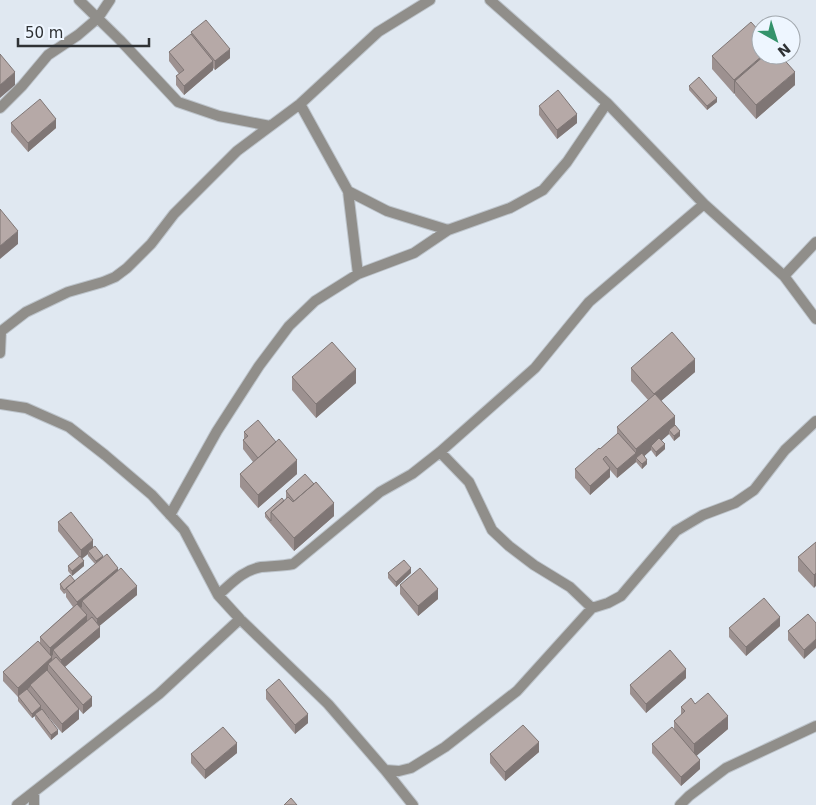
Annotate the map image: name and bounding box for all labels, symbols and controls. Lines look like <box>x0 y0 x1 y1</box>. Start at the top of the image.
scale bar <box>18 15 149 47</box>
north arrow <box>751 15 801 65</box>
text: 50 m <box>25 24 63 42</box>
text: N <box>775 40 794 60</box>

